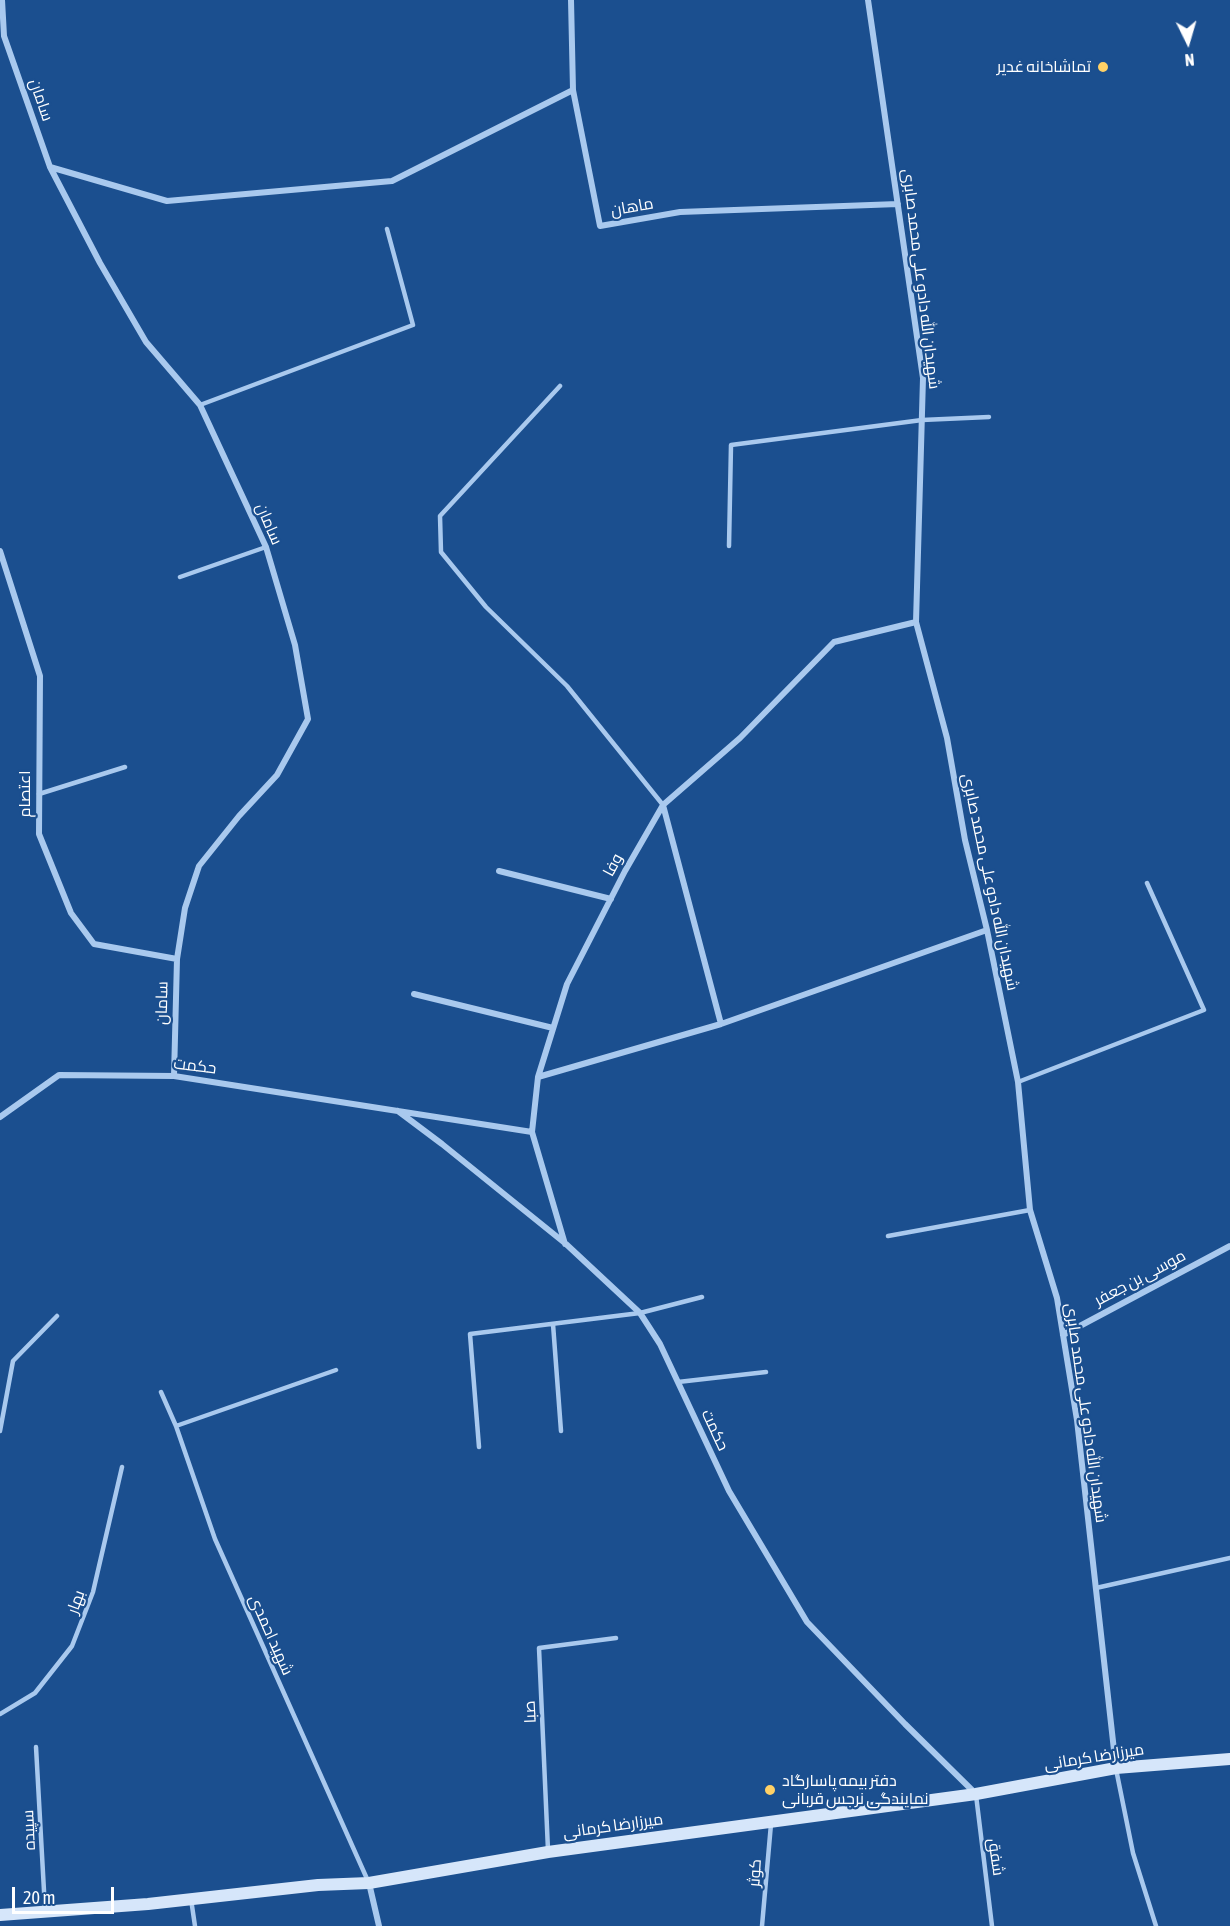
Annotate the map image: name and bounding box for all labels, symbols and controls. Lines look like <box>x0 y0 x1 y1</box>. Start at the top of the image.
north arrow <box>1158 12 1218 72</box>
text: N <box>1184 51 1195 69</box>
place label: تماشاخانه غدیر <box>997 57 1091 77</box>
marker: تماشاخانه غدیر <box>1096 60 1110 74</box>
street label: سامان <box>25 76 57 124</box>
street label: شهیدان الله دادو علی محمد صابری <box>898 168 944 390</box>
street label: ماهان <box>609 194 655 220</box>
street label: سامان <box>252 500 286 548</box>
street label: اعتصام <box>15 771 35 817</box>
street label: شهیدان الله دادو علی محمد صابری <box>958 772 1022 992</box>
street label: وفا <box>599 850 627 880</box>
street label: سامان <box>152 981 172 1025</box>
street label: حکمت <box>172 1054 218 1078</box>
street label: موسی بن جعفر <box>1091 1246 1189 1310</box>
street label: شهیدان الله دادو علی محمد صابری <box>1061 1302 1111 1524</box>
street label: حکمت <box>697 1406 733 1454</box>
street label: بهار <box>63 1588 89 1616</box>
street label: شهید احمدی <box>245 1592 297 1678</box>
street label: صبا <box>520 1700 540 1724</box>
street label: میرزارضا کرمانی <box>1043 1740 1145 1774</box>
place label: دفتر بیمه پاسارگاد نمایندگی نرجس قربانی <box>782 1771 928 1809</box>
marker: دفتر بیمه پاسارگاد نمایندگی نرجس قربانی <box>763 1783 777 1797</box>
street label: سپیده <box>18 1809 40 1851</box>
street label: میرزارضا کرمانی <box>562 1809 664 1843</box>
street label: شفق <box>984 1837 1008 1877</box>
street label: کوثر <box>744 1858 766 1888</box>
scale bar <box>15 1875 117 1913</box>
text: 20 m <box>23 1887 55 1908</box>

